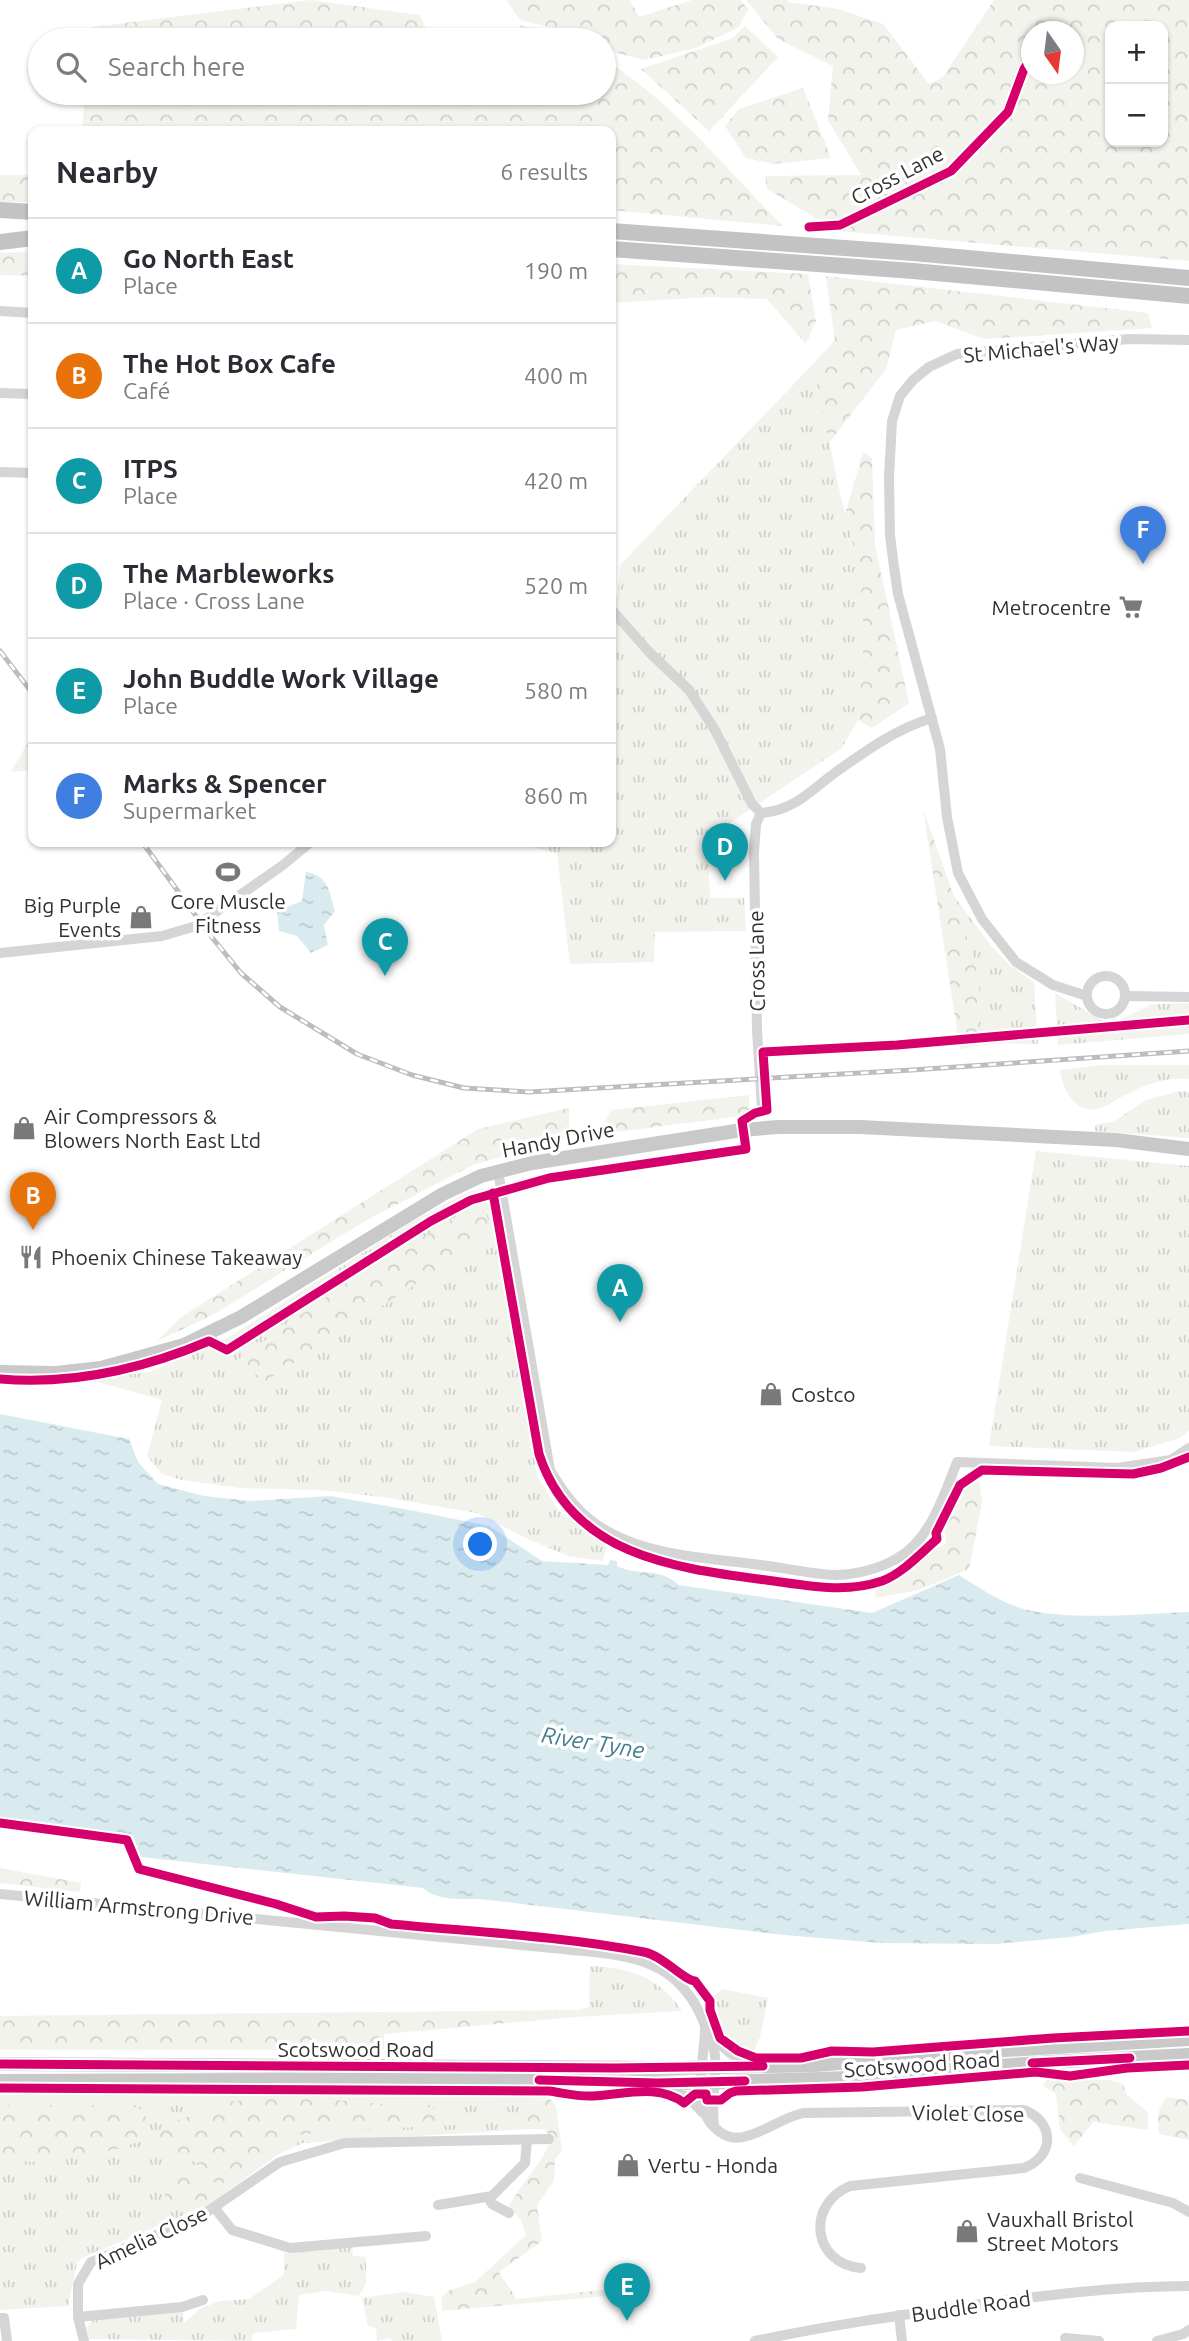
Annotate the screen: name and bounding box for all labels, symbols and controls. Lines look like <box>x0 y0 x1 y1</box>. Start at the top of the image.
north arrow <box>1021 21 1084 84</box>
map controls <box>1105 21 1168 147</box>
button: + <box>1105 21 1168 84</box>
search box <box>28 28 616 105</box>
icon: search <box>52 48 90 86</box>
text: Search here <box>108 52 245 81</box>
button: − <box>1105 84 1168 147</box>
street label: Cross Lane <box>847 141 947 209</box>
text: Nearby <box>56 155 158 189</box>
text: 6 results <box>500 159 588 184</box>
text: Go North East <box>123 244 294 273</box>
text: A <box>71 258 87 283</box>
text: 190 m <box>524 258 588 283</box>
text: Place <box>123 273 178 298</box>
street label: St Michael's Way <box>962 329 1120 367</box>
text: The Hot Box Cafe <box>123 349 336 378</box>
text: B <box>71 363 87 388</box>
text: 400 m <box>524 363 588 388</box>
text: Café <box>123 378 170 403</box>
text: ITPS <box>123 454 178 483</box>
text: C <box>72 468 86 493</box>
text: 420 m <box>524 468 588 493</box>
text: Place <box>123 483 178 508</box>
pin: F <box>1120 506 1166 564</box>
text: The Marbleworks <box>123 559 335 588</box>
text: D <box>71 573 87 598</box>
text: 520 m <box>524 573 588 598</box>
text: Place · Cross Lane <box>123 588 305 613</box>
supermarket icon: Metrocentre <box>1117 593 1145 621</box>
place label: Metrocentre <box>992 595 1111 619</box>
text: John Buddle Work Village <box>123 664 439 693</box>
text: E <box>72 678 86 703</box>
text: 580 m <box>524 678 588 703</box>
text: Place <box>123 693 178 718</box>
text: Marks & Spencer <box>123 769 327 798</box>
text: F <box>73 783 85 808</box>
text: 860 m <box>524 783 588 808</box>
text: Supermarket <box>123 798 256 823</box>
pin: D <box>702 823 748 881</box>
sports icon: Core Muscle Fitness <box>214 858 242 886</box>
place label: Core Muscle Fitness <box>170 889 286 937</box>
place label: Big Purple Events <box>24 893 121 941</box>
shop icon: Big Purple Events <box>127 903 155 931</box>
street label: Cross Lane <box>743 910 769 1012</box>
pin: C <box>362 918 408 976</box>
place label: Air Compressors & Blowers North East Ltd <box>44 1104 261 1152</box>
shop icon: Air Compressors & Blowers North East Ltd <box>10 1114 38 1142</box>
street label: Handy Drive <box>500 1116 616 1162</box>
pin: B <box>10 1172 56 1230</box>
restaurant icon: Phoenix Chinese Takeaway <box>17 1243 45 1271</box>
place label: Phoenix Chinese Takeaway <box>51 1245 302 1269</box>
pin: A <box>597 1264 643 1322</box>
shop icon: Costco <box>757 1380 785 1408</box>
place label: Costco <box>791 1382 855 1406</box>
your location <box>463 1527 497 1561</box>
water label: River Tyne <box>540 1722 647 1763</box>
street label: William Armstrong Drive <box>23 1885 255 1929</box>
street label: Scotswood Road <box>278 2037 434 2061</box>
street label: Scotswood Road <box>843 2047 1001 2081</box>
street label: Violet Close <box>911 2100 1025 2126</box>
shop icon: Vertu - Honda <box>614 2151 642 2179</box>
place label: Vertu - Honda <box>648 2153 778 2177</box>
street label: Amelia Close <box>91 2201 211 2273</box>
place label: Vauxhall Bristol Street Motors <box>987 2207 1133 2255</box>
shop icon: Vauxhall Bristol Street Motors <box>953 2217 981 2245</box>
pin: E <box>604 2263 650 2321</box>
street label: Buddle Road <box>910 2286 1032 2326</box>

